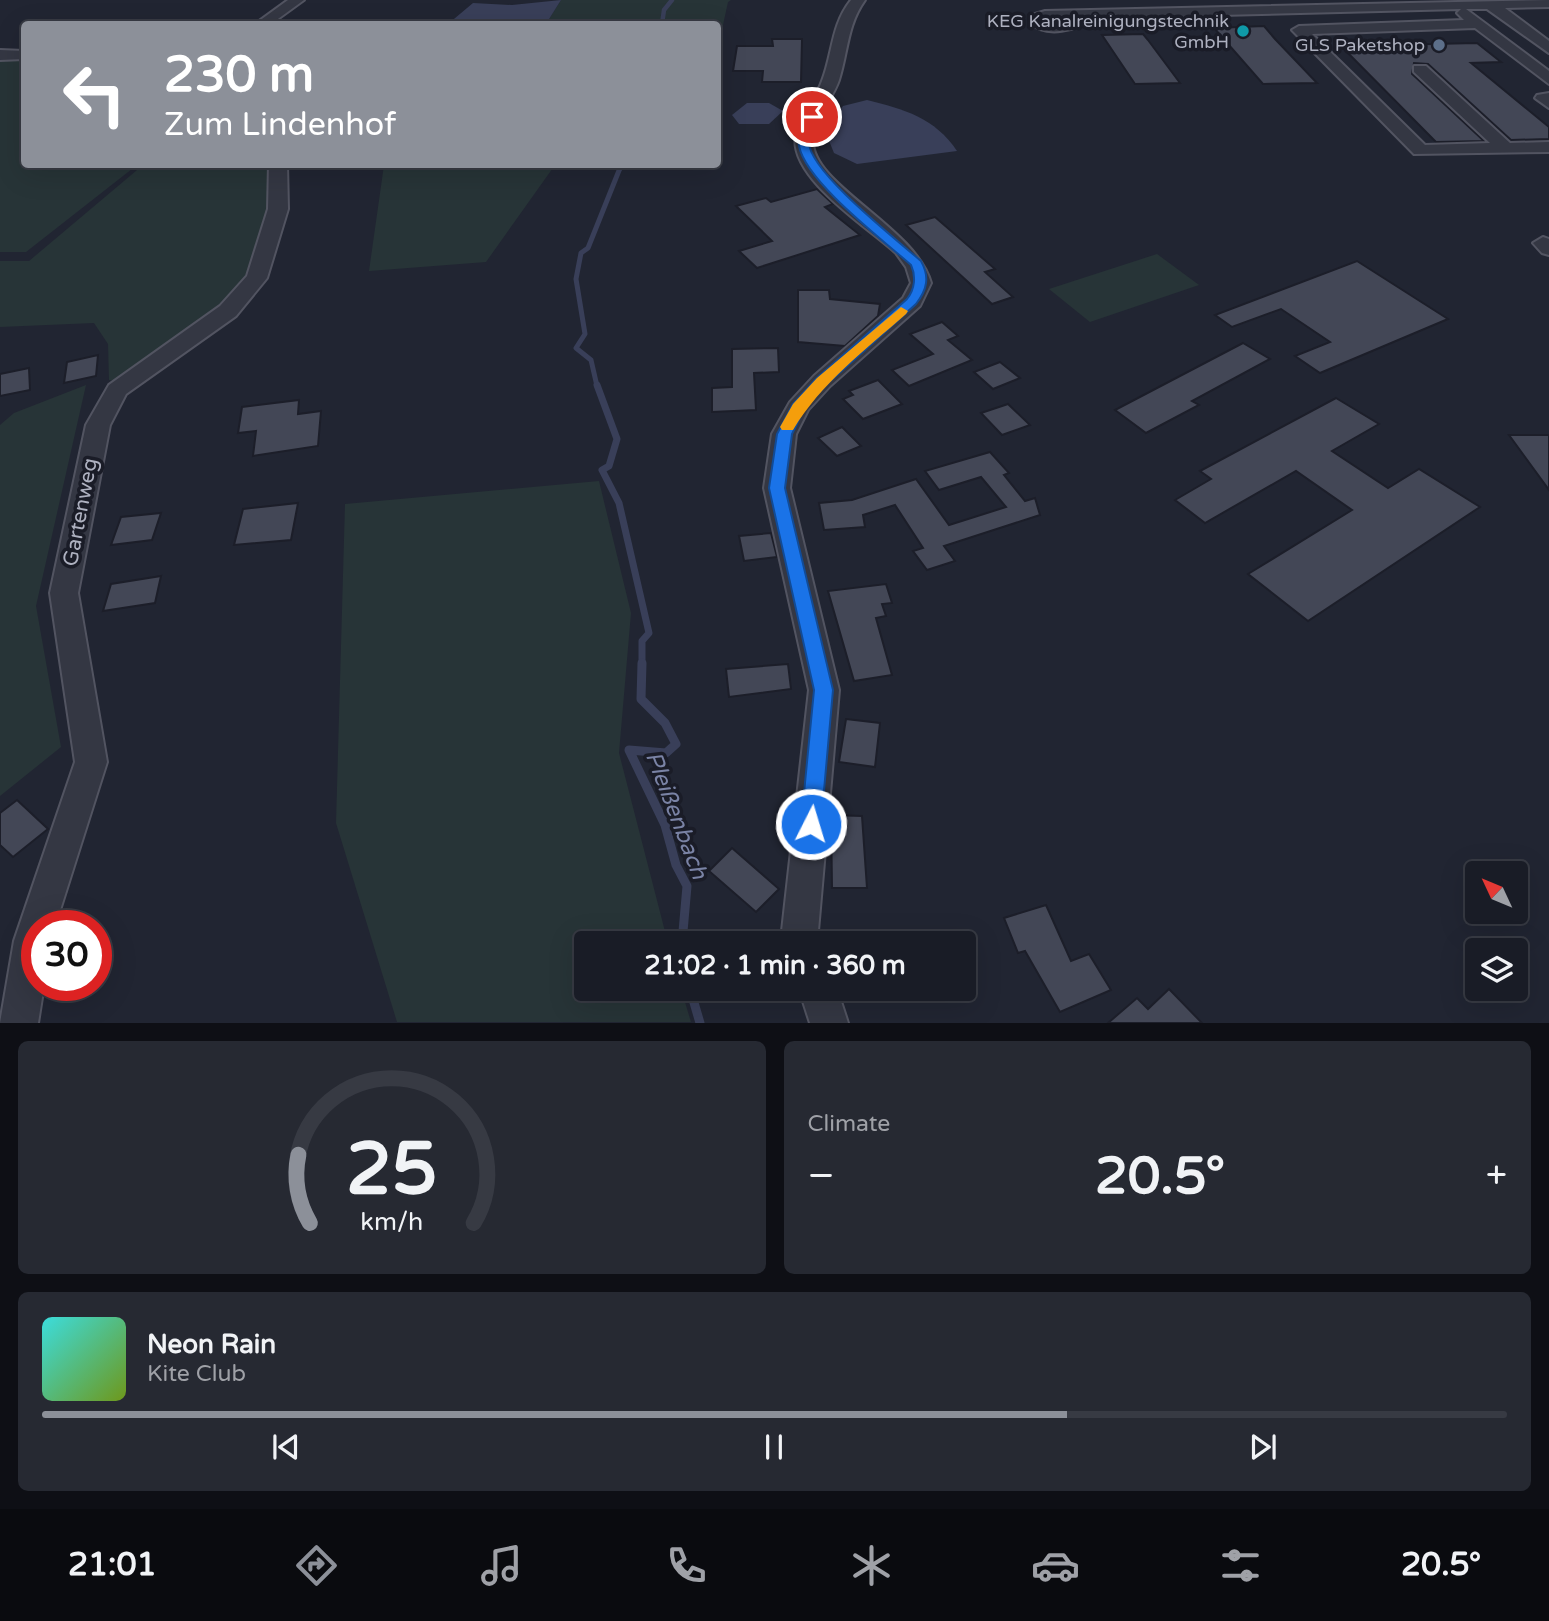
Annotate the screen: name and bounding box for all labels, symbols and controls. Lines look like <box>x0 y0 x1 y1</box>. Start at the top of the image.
place label: KEG Kanalreinigungstechnik GmbH <box>987 10 1229 53</box>
marker: KEG Kanalreinigungstechnik GmbH <box>1235 23 1251 39</box>
place label: GLS Paketshop <box>1295 34 1425 56</box>
marker: GLS Paketshop <box>1431 37 1447 53</box>
text: 230 m <box>164 46 314 105</box>
icon: left <box>49 49 140 140</box>
pin <box>782 87 842 147</box>
icon: arrive <box>793 98 831 136</box>
text: Zum Lindenhof <box>164 106 396 144</box>
street label: Gartenweg <box>58 456 103 568</box>
water label: Pleißenbach <box>639 748 714 884</box>
position arrow <box>774 787 848 861</box>
north arrow <box>1465 861 1528 924</box>
map controls <box>1465 861 1528 1001</box>
speed limit sign: 30 <box>21 910 112 1001</box>
button: layers <box>1465 938 1528 1001</box>
text: 21:02 · 1 min · 360 m <box>644 950 906 981</box>
text: Climate <box>808 1110 890 1138</box>
text: 25 <box>346 1127 437 1215</box>
text: 20.5° <box>1095 1145 1225 1208</box>
text: − <box>808 1153 835 1199</box>
text: + <box>1486 1153 1507 1199</box>
text: km/h <box>360 1207 423 1237</box>
text: Neon Rain <box>147 1329 276 1360</box>
text: Kite Club <box>147 1360 246 1388</box>
icon: previous <box>267 1428 305 1466</box>
icon: pause <box>755 1428 793 1466</box>
icon: next <box>1244 1428 1282 1466</box>
icon: directions <box>292 1541 341 1590</box>
icon: music <box>477 1541 526 1590</box>
icon: phone <box>662 1541 711 1590</box>
icon: climate <box>847 1541 896 1590</box>
icon: car <box>1031 1541 1080 1590</box>
icon: filters <box>1216 1541 1265 1590</box>
text: 21:01 <box>68 1546 157 1584</box>
text: 20.5° <box>1401 1546 1481 1584</box>

